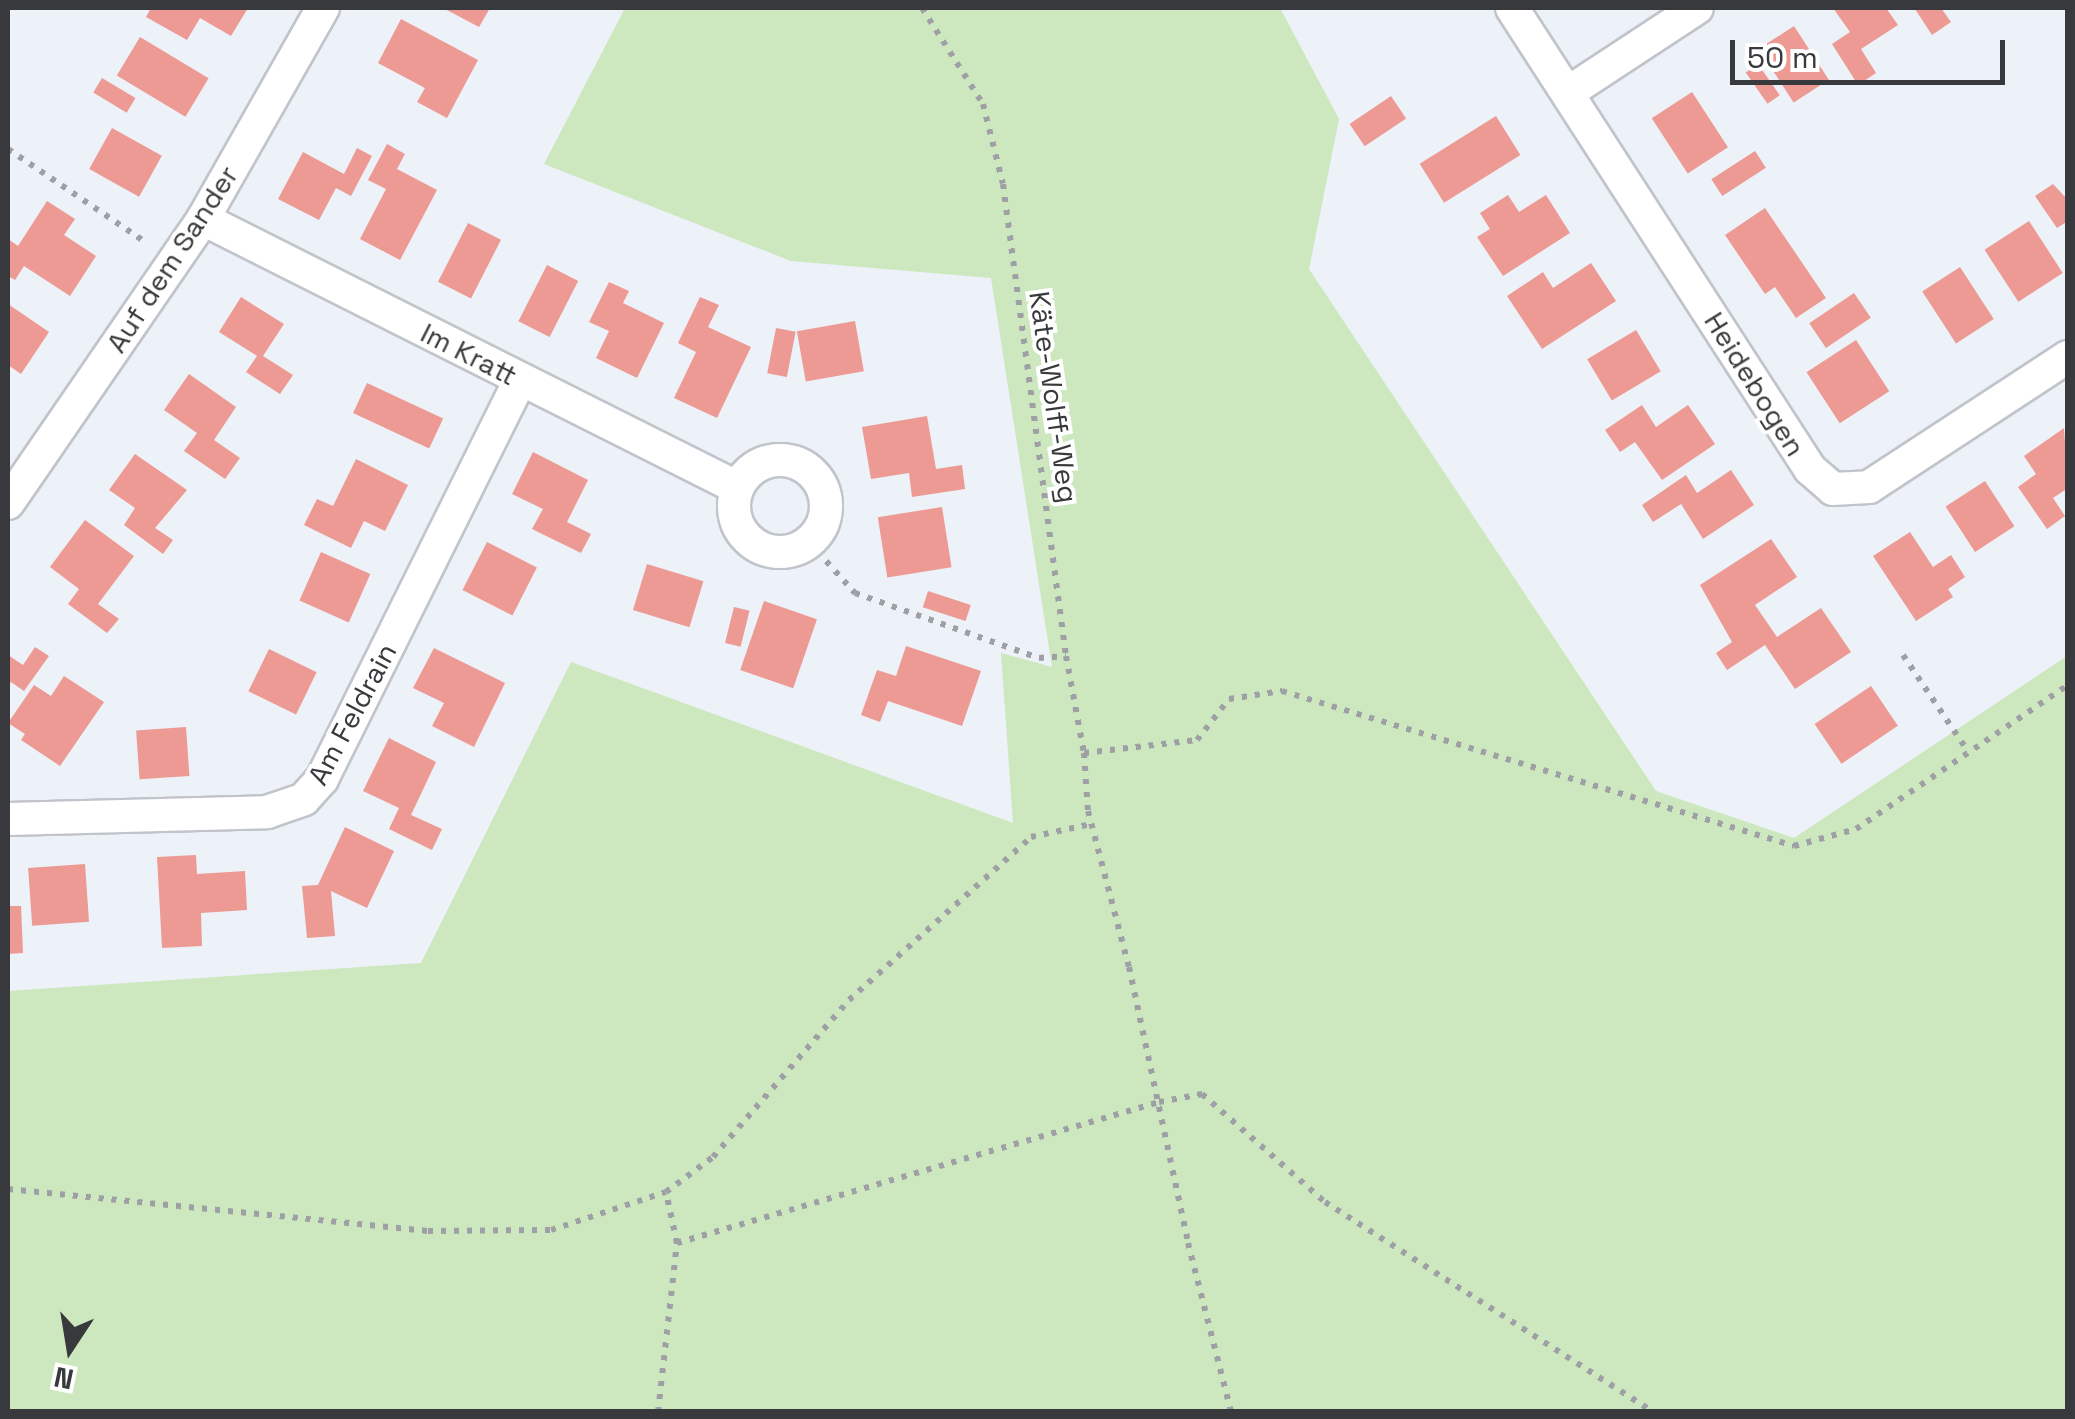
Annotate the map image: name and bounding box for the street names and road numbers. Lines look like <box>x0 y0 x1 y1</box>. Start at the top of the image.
street label: Auf dem Sander <box>99 159 245 359</box>
street label: Käte-Wolff-Weg <box>1023 289 1085 505</box>
street label: Heidebogen <box>1697 306 1813 462</box>
street label: Im Kratt <box>415 316 523 392</box>
street label: Am Feldrain <box>301 637 403 791</box>

